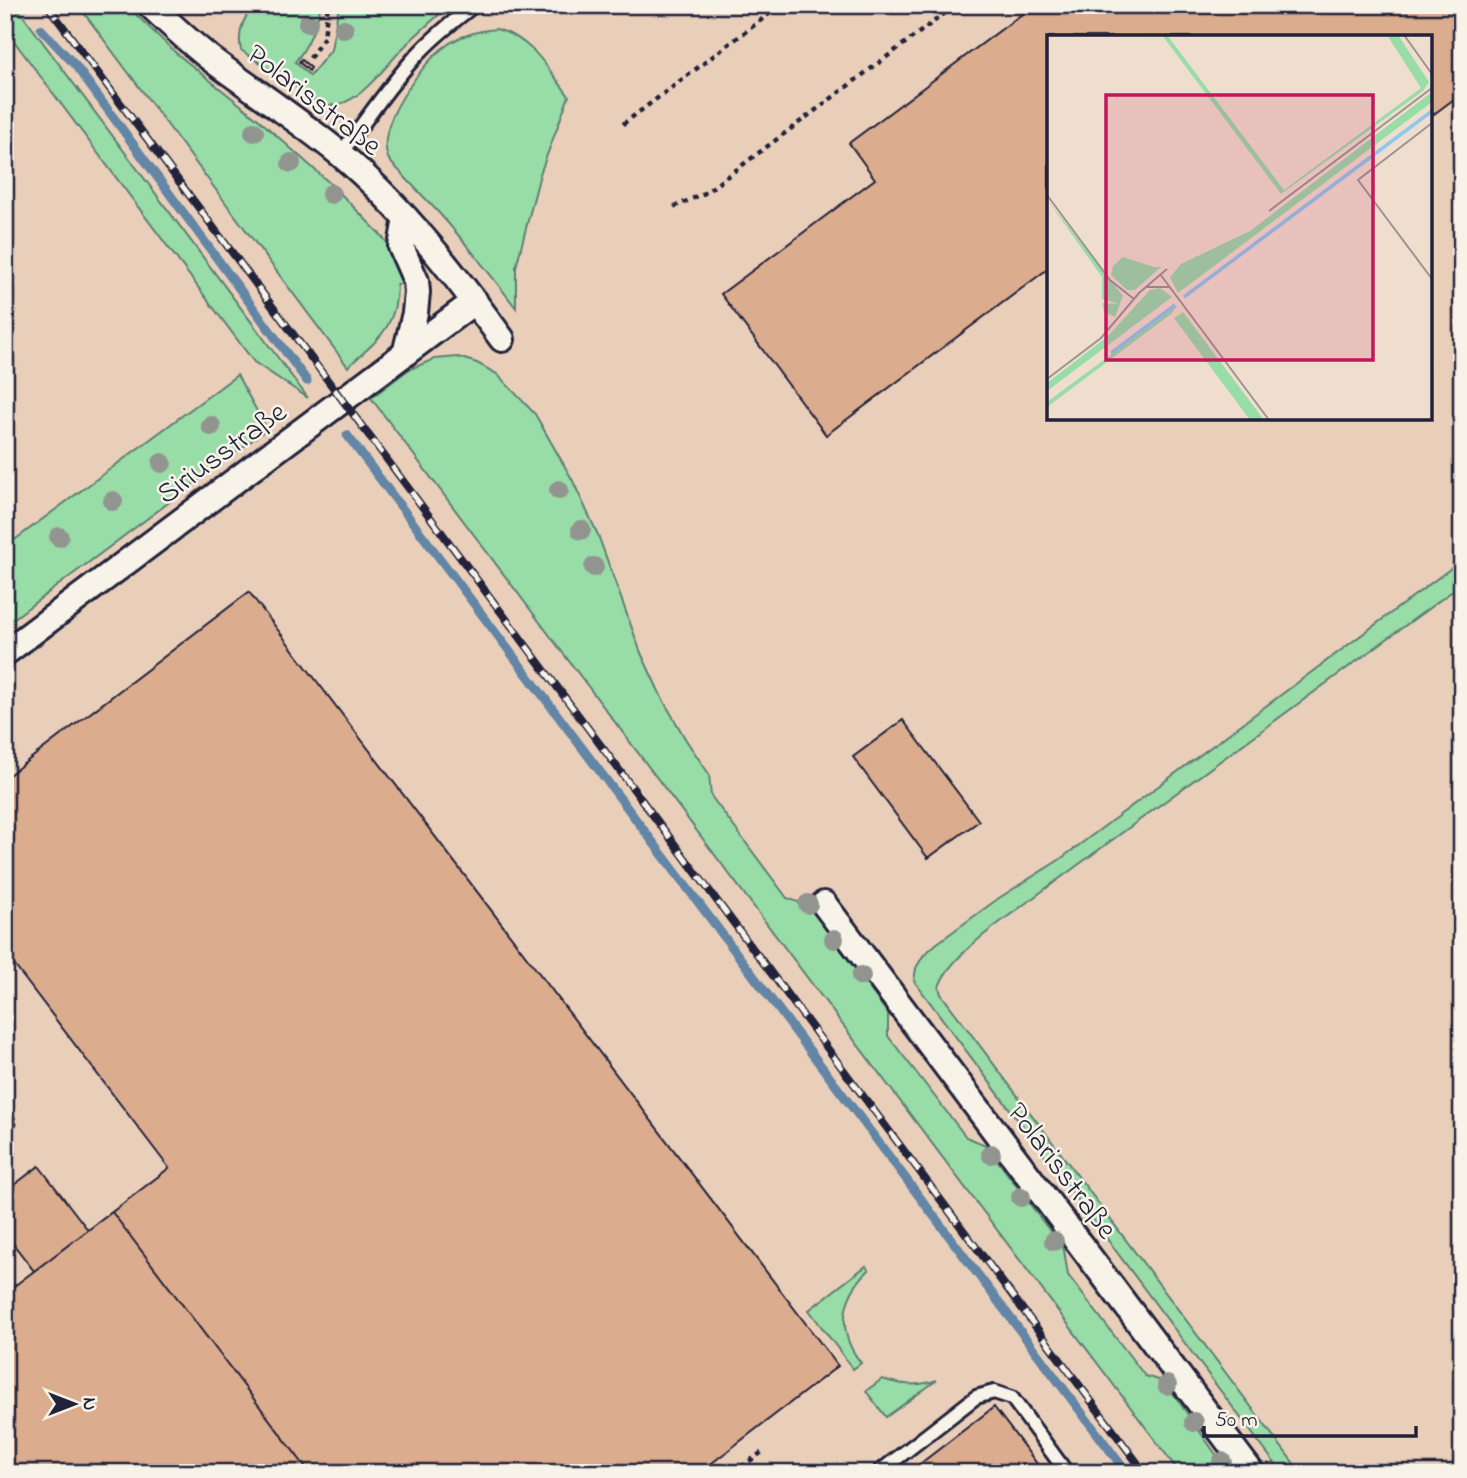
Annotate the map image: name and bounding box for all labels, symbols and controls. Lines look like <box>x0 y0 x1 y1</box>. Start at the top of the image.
street label: Polarisstraße <box>236 34 391 169</box>
inset map <box>1047 35 1432 420</box>
street label: Siriusstraße <box>148 392 298 517</box>
street label: Polarisstraße <box>994 1094 1127 1250</box>
north arrow <box>38 1370 108 1440</box>
scale bar <box>1204 1394 1416 1438</box>
text: N <box>75 1398 102 1411</box>
text: 50 m <box>1215 1406 1258 1436</box>

